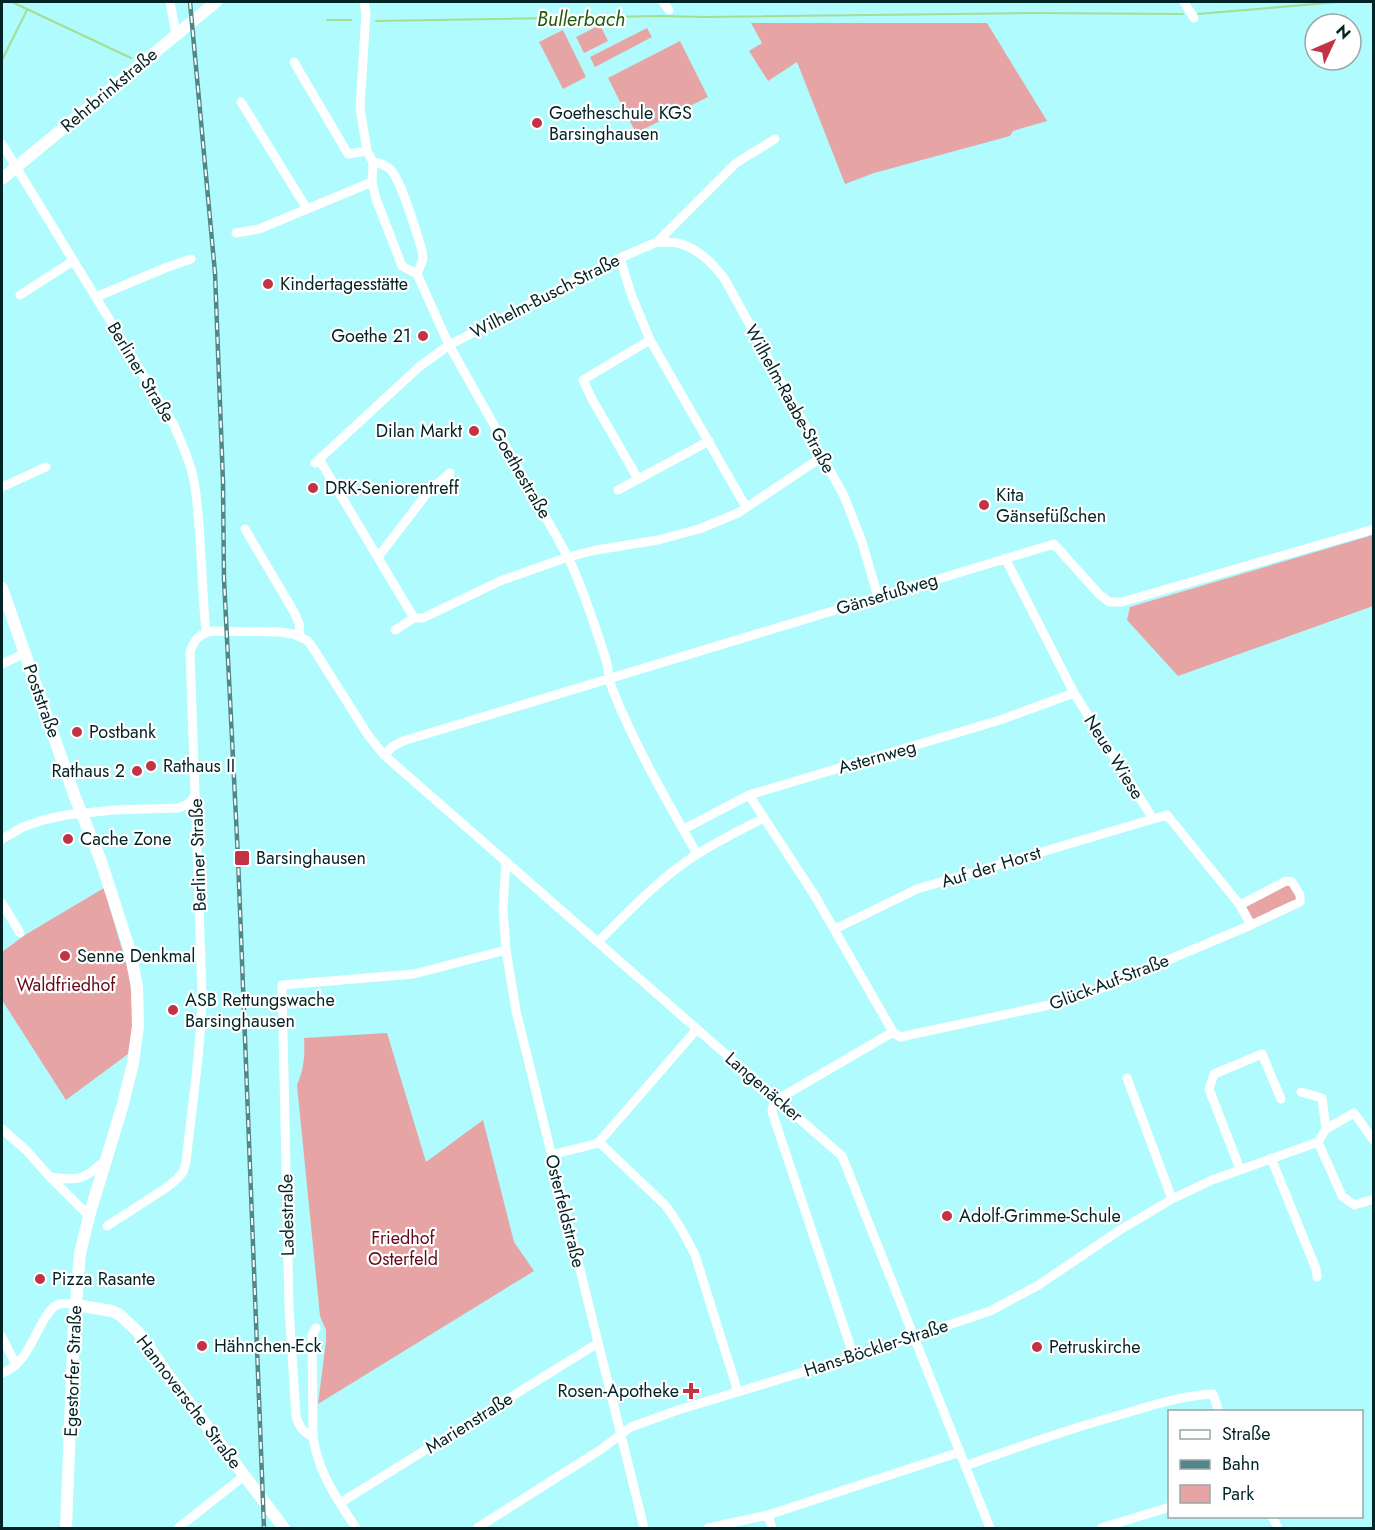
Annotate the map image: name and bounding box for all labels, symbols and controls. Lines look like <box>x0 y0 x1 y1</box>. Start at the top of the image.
water label: Bullerbach <box>537 5 625 34</box>
north arrow <box>1303 12 1363 72</box>
text: N <box>1331 19 1356 44</box>
street label: Rehrbrinkstraße <box>55 42 163 138</box>
place label: Goetheschule KGS Barsinghausen <box>549 100 692 147</box>
marker: Goetheschule KGS Barsinghausen <box>530 116 544 130</box>
street label: Wilhelm-Busch-Straße <box>466 247 624 345</box>
place label: Kindertagesstätte <box>280 271 408 297</box>
marker: Kindertagesstätte <box>261 277 275 291</box>
street label: Berliner Straße <box>101 317 181 427</box>
street label: Wilhelm-Raabe-Straße <box>738 320 842 478</box>
place label: Goethe 21 <box>331 323 411 349</box>
marker: Goethe 21 <box>416 329 430 343</box>
place label: Dilan Markt <box>376 418 463 444</box>
street label: Goethestraße <box>484 422 558 524</box>
marker: Dilan Markt <box>467 424 481 438</box>
place label: DRK-Seniorentreff <box>325 475 460 501</box>
marker: DRK-Seniorentreff <box>306 481 320 495</box>
place label: Kita Gänsefüßchen <box>996 482 1106 529</box>
marker: Kita Gänsefüßchen <box>977 498 991 512</box>
street label: Gänsefußweg <box>833 566 941 622</box>
street label: Poststraße <box>17 661 67 741</box>
street label: Neue Wiese <box>1078 710 1150 804</box>
place label: Postbank <box>89 719 156 745</box>
marker: Postbank <box>70 725 84 739</box>
street label: Asternweg <box>835 734 919 780</box>
place label: Rathaus II <box>163 753 235 779</box>
place label: Rathaus 2 <box>51 758 125 784</box>
marker: Rathaus II <box>144 759 158 773</box>
marker: Rathaus 2 <box>130 764 144 778</box>
street label: Berliner Straße <box>183 798 213 912</box>
place label: Cache Zone <box>80 826 172 852</box>
marker: Cache Zone <box>61 832 75 846</box>
street label: Auf der Horst <box>938 839 1045 895</box>
place label: Barsinghausen <box>256 845 366 871</box>
marker: Barsinghausen <box>233 849 251 867</box>
place label: Senne Denkmal <box>77 943 195 969</box>
street label: Glück-Auf-Straße <box>1045 947 1173 1017</box>
marker: Senne Denkmal <box>58 949 72 963</box>
park label: Waldfriedhof <box>16 972 116 998</box>
place label: ASB Rettungswache Barsinghausen <box>185 987 335 1034</box>
marker: ASB Rettungswache Barsinghausen <box>166 1003 180 1017</box>
street label: Langenäcker <box>719 1046 809 1129</box>
street label: Osterfeldstraße <box>538 1152 592 1270</box>
street label: Ladestraße <box>273 1174 301 1256</box>
place label: Adolf-Grimme-Schule <box>959 1203 1121 1229</box>
marker: Adolf-Grimme-Schule <box>940 1209 954 1223</box>
park label: Friedhof Osterfeld <box>368 1225 438 1272</box>
place label: Pizza Rasante <box>52 1266 155 1292</box>
marker: Pizza Rasante <box>33 1272 47 1286</box>
street label: Egestorfer Straße <box>58 1305 88 1437</box>
street label: Hans-Böckler-Straße <box>801 1312 951 1384</box>
street label: Hannoversche Straße <box>130 1330 248 1474</box>
place label: Hähnchen-Eck <box>214 1333 322 1359</box>
place label: Petruskirche <box>1049 1334 1141 1360</box>
marker: Hähnchen-Eck <box>195 1339 209 1353</box>
marker: Petruskirche <box>1030 1340 1044 1354</box>
place label: Rosen-Apotheke <box>557 1378 679 1404</box>
marker: Rosen-Apotheke <box>684 1384 698 1398</box>
street label: Marienstraße <box>420 1386 518 1460</box>
legend <box>1168 1410 1363 1518</box>
text: Straße <box>1222 1421 1270 1447</box>
text: Bahn <box>1222 1451 1260 1477</box>
text: Park <box>1222 1481 1254 1507</box>

